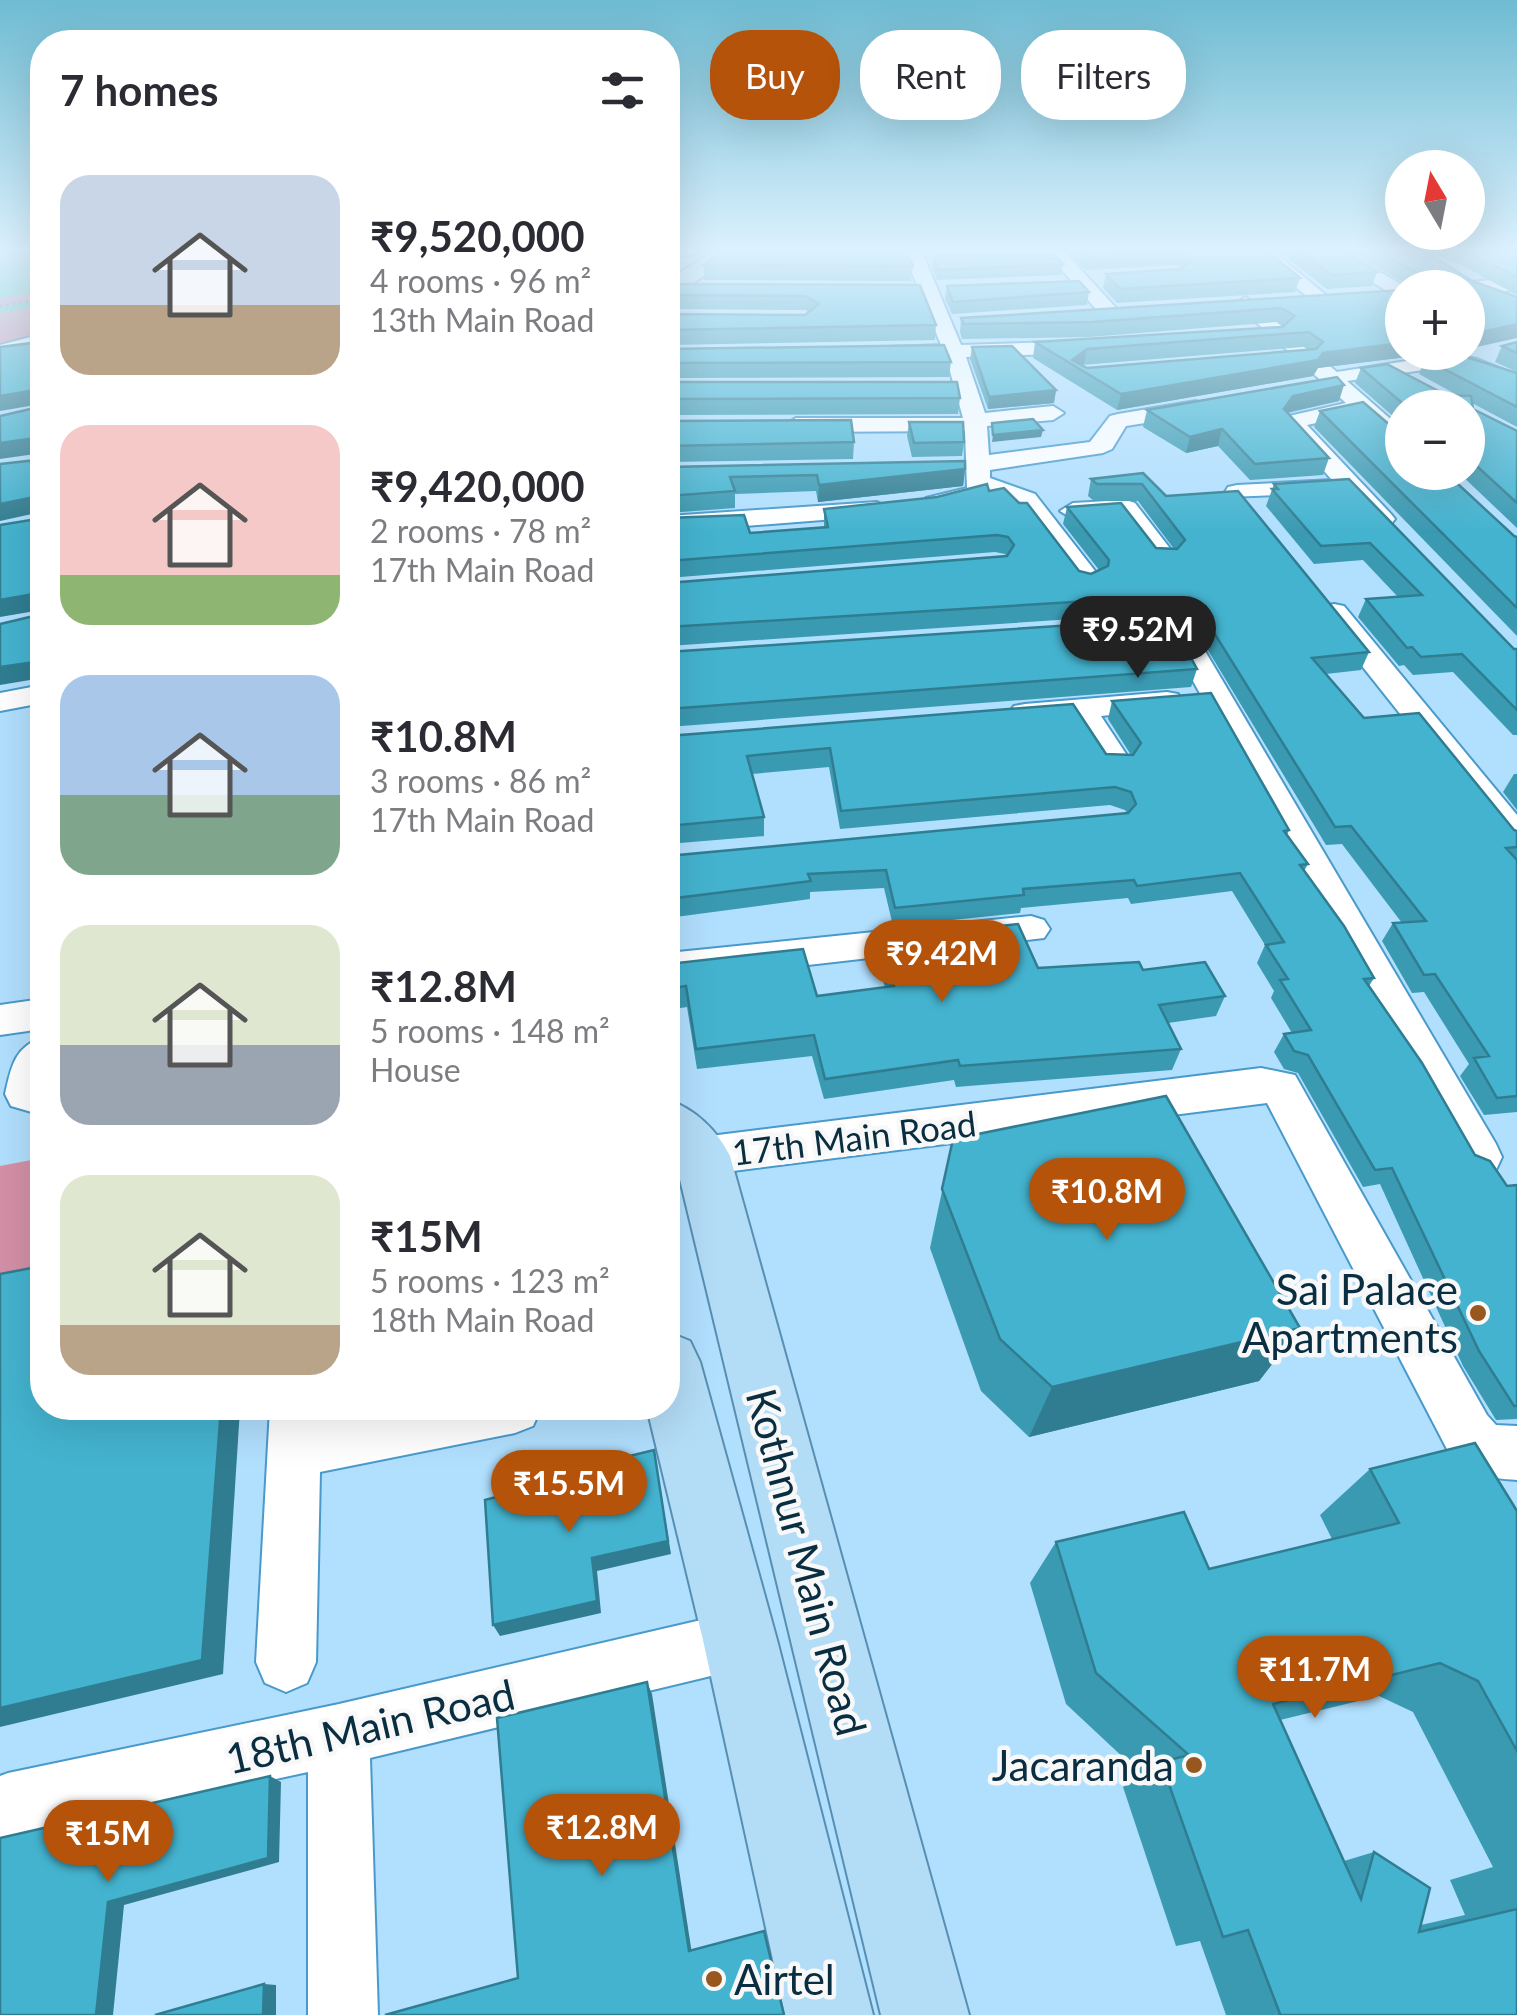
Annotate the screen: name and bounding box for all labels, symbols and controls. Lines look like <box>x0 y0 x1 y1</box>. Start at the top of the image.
chip: Buy <box>710 30 840 120</box>
chip: Rent <box>860 30 1001 120</box>
chip: Filters <box>1021 30 1186 120</box>
icon: filters <box>595 63 650 118</box>
text: 7 homes <box>60 65 218 115</box>
north arrow <box>1385 150 1485 250</box>
map controls <box>1385 150 1485 490</box>
text: ₹9,520,000 <box>370 211 585 261</box>
icon: home <box>140 215 260 335</box>
text: 4 rooms · 96 m² <box>370 261 591 300</box>
button: + <box>1385 270 1485 370</box>
text: 13th Main Road <box>370 300 594 339</box>
button: − <box>1385 390 1485 490</box>
text: ₹9,420,000 <box>370 461 585 511</box>
icon: home <box>140 465 260 585</box>
text: 2 rooms · 78 m² <box>370 511 591 550</box>
text: 17th Main Road <box>370 550 594 589</box>
pin: ₹9.52M <box>1057 596 1219 681</box>
text: ₹9.52M <box>1082 609 1194 648</box>
text: ₹10.8M <box>370 711 517 761</box>
icon: home <box>140 715 260 835</box>
text: 3 rooms · 86 m² <box>370 761 591 800</box>
text: 17th Main Road <box>370 800 594 839</box>
pin: ₹9.42M <box>861 920 1023 1005</box>
text: ₹9.42M <box>886 933 998 972</box>
text: ₹12.8M <box>370 961 517 1011</box>
icon: home <box>140 965 260 1085</box>
text: 5 rooms · 148 m² <box>370 1011 610 1050</box>
text: House <box>370 1050 461 1089</box>
street label: 17th Main Road <box>730 1101 978 1173</box>
pin: ₹10.8M <box>1026 1158 1188 1243</box>
text: ₹10.8M <box>1051 1171 1163 1210</box>
text: ₹15M <box>370 1211 483 1261</box>
icon: home <box>140 1215 260 1335</box>
text: 5 rooms · 123 m² <box>370 1261 610 1300</box>
place label: Sai Palace Apartments <box>1242 1264 1458 1362</box>
text: 18th Main Road <box>370 1300 594 1339</box>
marker: Sai Palace Apartments <box>1467 1302 1489 1324</box>
street label: Kothnur Main Road <box>737 1383 877 1741</box>
pin: ₹15.5M <box>488 1450 650 1535</box>
text: ₹15.5M <box>513 1463 625 1502</box>
pin: ₹11.7M <box>1234 1636 1396 1721</box>
text: ₹11.7M <box>1259 1649 1371 1688</box>
street label: 18th Main Road <box>221 1669 519 1783</box>
place label: Jacaranda <box>992 1740 1174 1790</box>
marker: Jacaranda <box>1183 1754 1205 1776</box>
pin: ₹12.8M <box>521 1794 683 1879</box>
pin: ₹15M <box>49 1800 167 1885</box>
text: ₹12.8M <box>546 1807 658 1846</box>
text: ₹15M <box>65 1813 151 1852</box>
place label: Airtel <box>734 1954 835 2004</box>
marker: Airtel <box>703 1968 725 1990</box>

